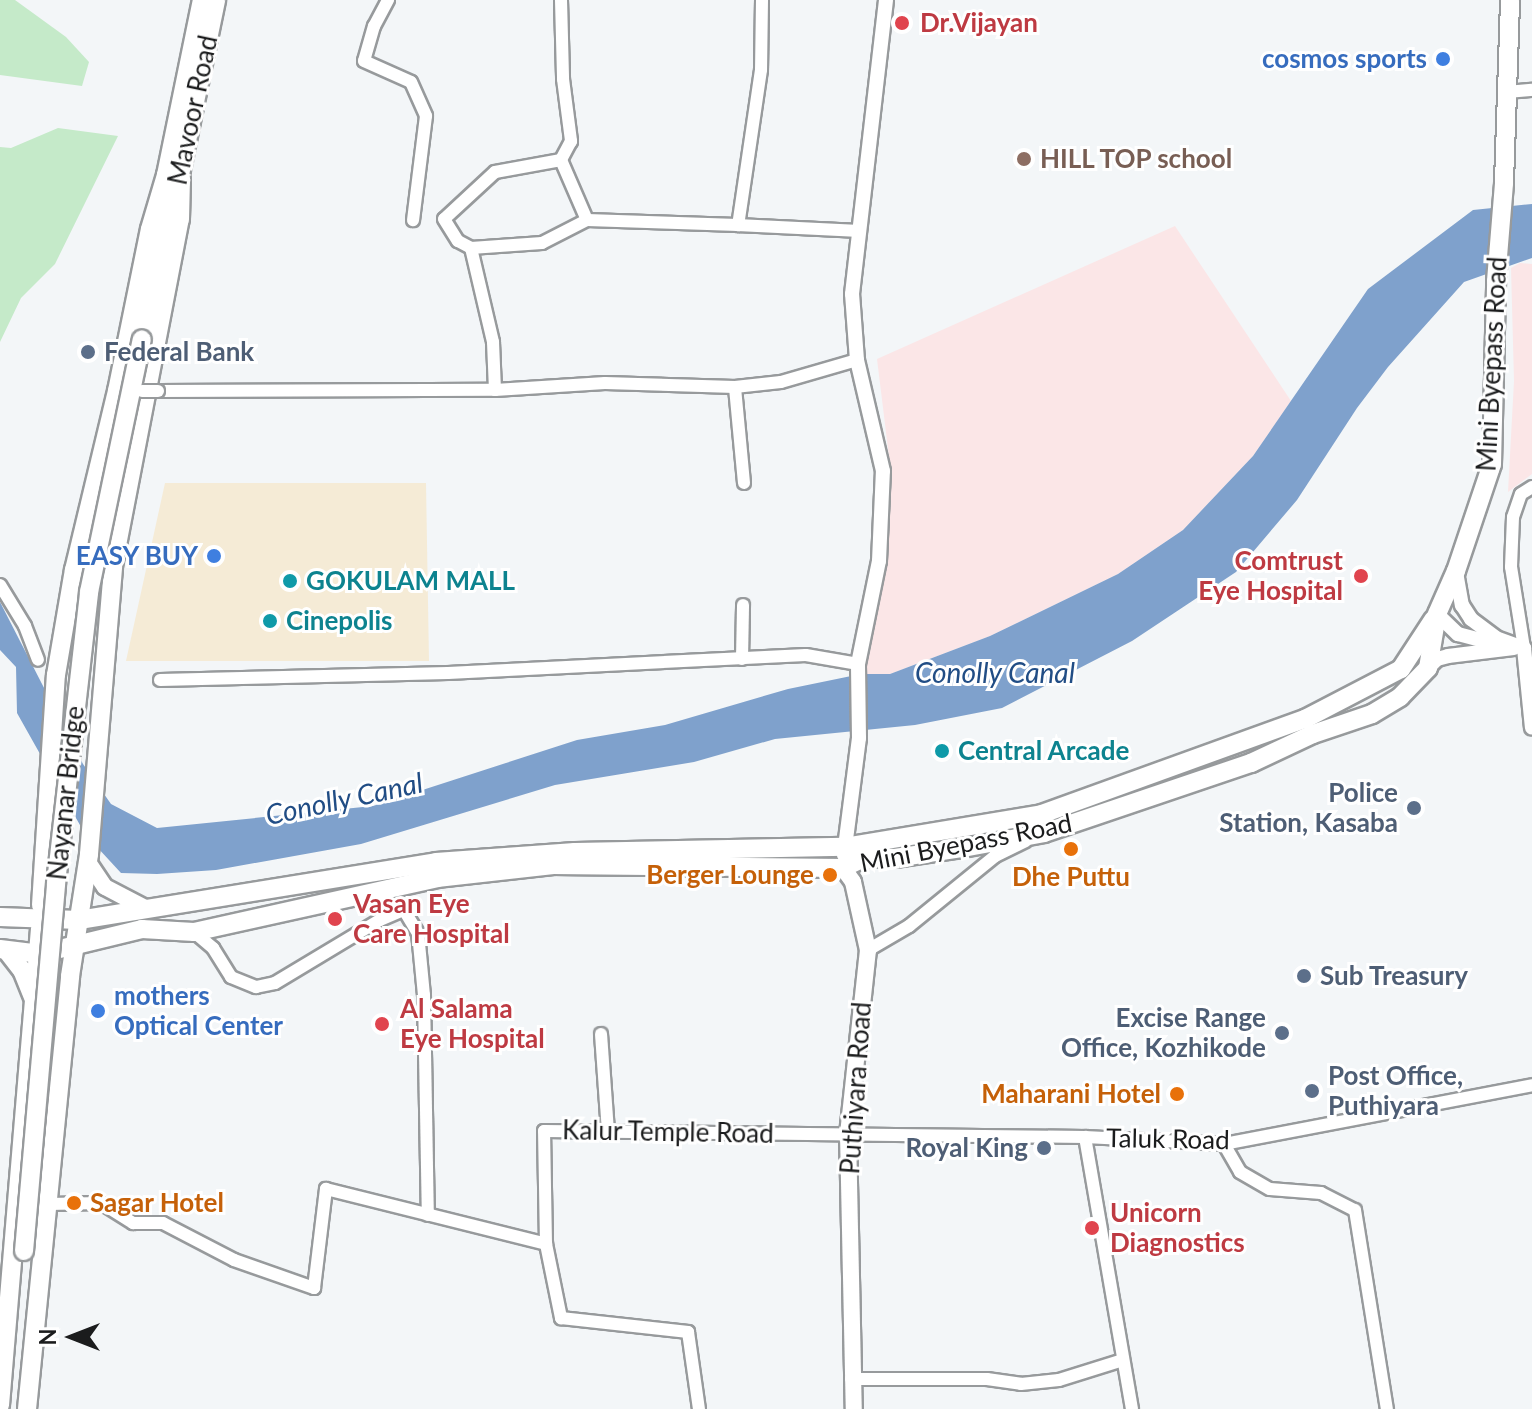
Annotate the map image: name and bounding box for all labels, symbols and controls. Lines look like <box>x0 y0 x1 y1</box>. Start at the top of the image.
place label: Dr.Vijayan <box>920 7 1038 39</box>
marker: Dr.Vijayan <box>891 12 913 34</box>
street label: Mavoor Road <box>162 32 224 188</box>
place label: cosmos sports <box>1262 43 1427 75</box>
marker: cosmos sports <box>1434 50 1452 68</box>
place label: HILL TOP school <box>1040 143 1234 175</box>
marker: HILL TOP school <box>1015 150 1033 168</box>
street label: Mini Byepass Road <box>1471 256 1513 472</box>
place label: Federal Bank <box>104 336 254 368</box>
marker: Federal Bank <box>79 343 97 361</box>
place label: EASY BUY <box>75 540 198 572</box>
place label: Comtrust Eye Hospital <box>1198 545 1343 606</box>
marker: EASY BUY <box>205 547 223 565</box>
place label: GOKULAM MALL <box>306 565 515 597</box>
marker: Comtrust Eye Hospital <box>1350 565 1372 587</box>
marker: GOKULAM MALL <box>281 572 299 590</box>
place label: Cinepolis <box>286 605 393 637</box>
marker: Cinepolis <box>261 612 279 630</box>
water label: Conolly Canal <box>915 655 1075 689</box>
street label: Nayanar Bridge <box>41 704 91 882</box>
place label: Central Arcade <box>958 735 1130 767</box>
marker: Central Arcade <box>933 742 951 760</box>
water label: Conolly Canal <box>262 765 426 831</box>
place label: Police Station, Kasaba <box>1219 777 1398 838</box>
marker: Police Station, Kasaba <box>1405 799 1423 817</box>
street label: Mini Byepass Road <box>857 807 1075 879</box>
marker: Dhe Puttu <box>1062 840 1080 858</box>
place label: Berger Lounge <box>646 859 814 891</box>
place label: Dhe Puttu <box>1012 861 1130 893</box>
marker: Berger Lounge <box>821 866 839 884</box>
place label: Vasan Eye Care Hospital <box>353 888 510 950</box>
marker: Vasan Eye Care Hospital <box>324 908 346 930</box>
place label: Sub Treasury <box>1320 960 1469 992</box>
marker: Sub Treasury <box>1295 967 1313 985</box>
place label: mothers Optical Center <box>114 980 283 1042</box>
place label: Al Salama Eye Hospital <box>400 993 545 1054</box>
street label: Puthiyara Road <box>834 1001 878 1175</box>
marker: mothers Optical Center <box>89 1002 107 1020</box>
place label: Excise Range Office, Kozhikode <box>1061 1002 1266 1064</box>
marker: Al Salama Eye Hospital <box>371 1013 393 1035</box>
marker: Excise Range Office, Kozhikode <box>1273 1024 1291 1042</box>
place label: Post Office, Puthiyara <box>1328 1060 1463 1122</box>
place label: Maharani Hotel <box>981 1078 1161 1110</box>
marker: Post Office, Puthiyara <box>1303 1082 1321 1100</box>
marker: Maharani Hotel <box>1168 1085 1186 1103</box>
street label: Kalur Temple Road <box>561 1115 775 1149</box>
street label: Taluk Road <box>1106 1122 1230 1156</box>
place label: Royal King <box>905 1132 1028 1164</box>
marker: Royal King <box>1035 1139 1053 1157</box>
place label: Sagar Hotel <box>90 1187 224 1219</box>
marker: Sagar Hotel <box>65 1194 83 1212</box>
place label: Unicorn Diagnostics <box>1110 1197 1245 1258</box>
marker: Unicorn Diagnostics <box>1081 1217 1103 1239</box>
north arrow <box>32 1297 112 1377</box>
text: N <box>34 1329 61 1345</box>

